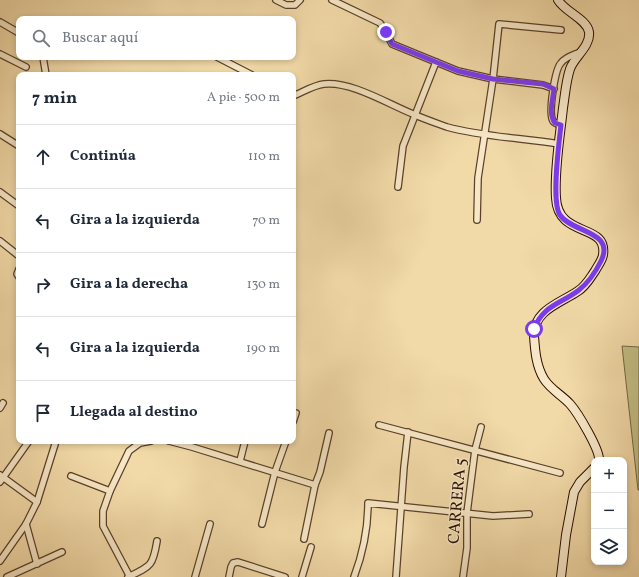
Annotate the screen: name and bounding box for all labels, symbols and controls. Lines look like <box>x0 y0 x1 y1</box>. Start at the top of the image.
search box <box>16 16 296 60</box>
route end <box>377 23 395 41</box>
icon: search <box>30 27 52 49</box>
text: Buscar aquí <box>62 28 138 49</box>
text: 7 min <box>32 87 77 110</box>
text: A pie · 500 m <box>207 89 280 107</box>
icon: ahead <box>32 146 54 168</box>
text: Continúa <box>70 146 136 167</box>
text: 110 m <box>248 148 280 166</box>
icon: left <box>32 210 54 232</box>
text: Gira a la izquierda <box>70 210 200 231</box>
text: 70 m <box>252 212 280 230</box>
icon: right <box>32 274 54 296</box>
text: Gira a la derecha <box>70 274 188 295</box>
text: 130 m <box>247 276 280 294</box>
route start <box>525 320 543 338</box>
icon: left <box>32 338 54 360</box>
text: Gira a la izquierda <box>70 338 200 359</box>
text: 190 m <box>246 340 280 358</box>
icon: arrive <box>32 402 54 424</box>
text: Llegada al destino <box>70 402 198 423</box>
street label: CARRERA 5 <box>443 457 473 545</box>
map controls <box>591 457 627 565</box>
button: + <box>591 457 627 493</box>
button: − <box>591 493 627 529</box>
button: layers <box>591 529 627 565</box>

